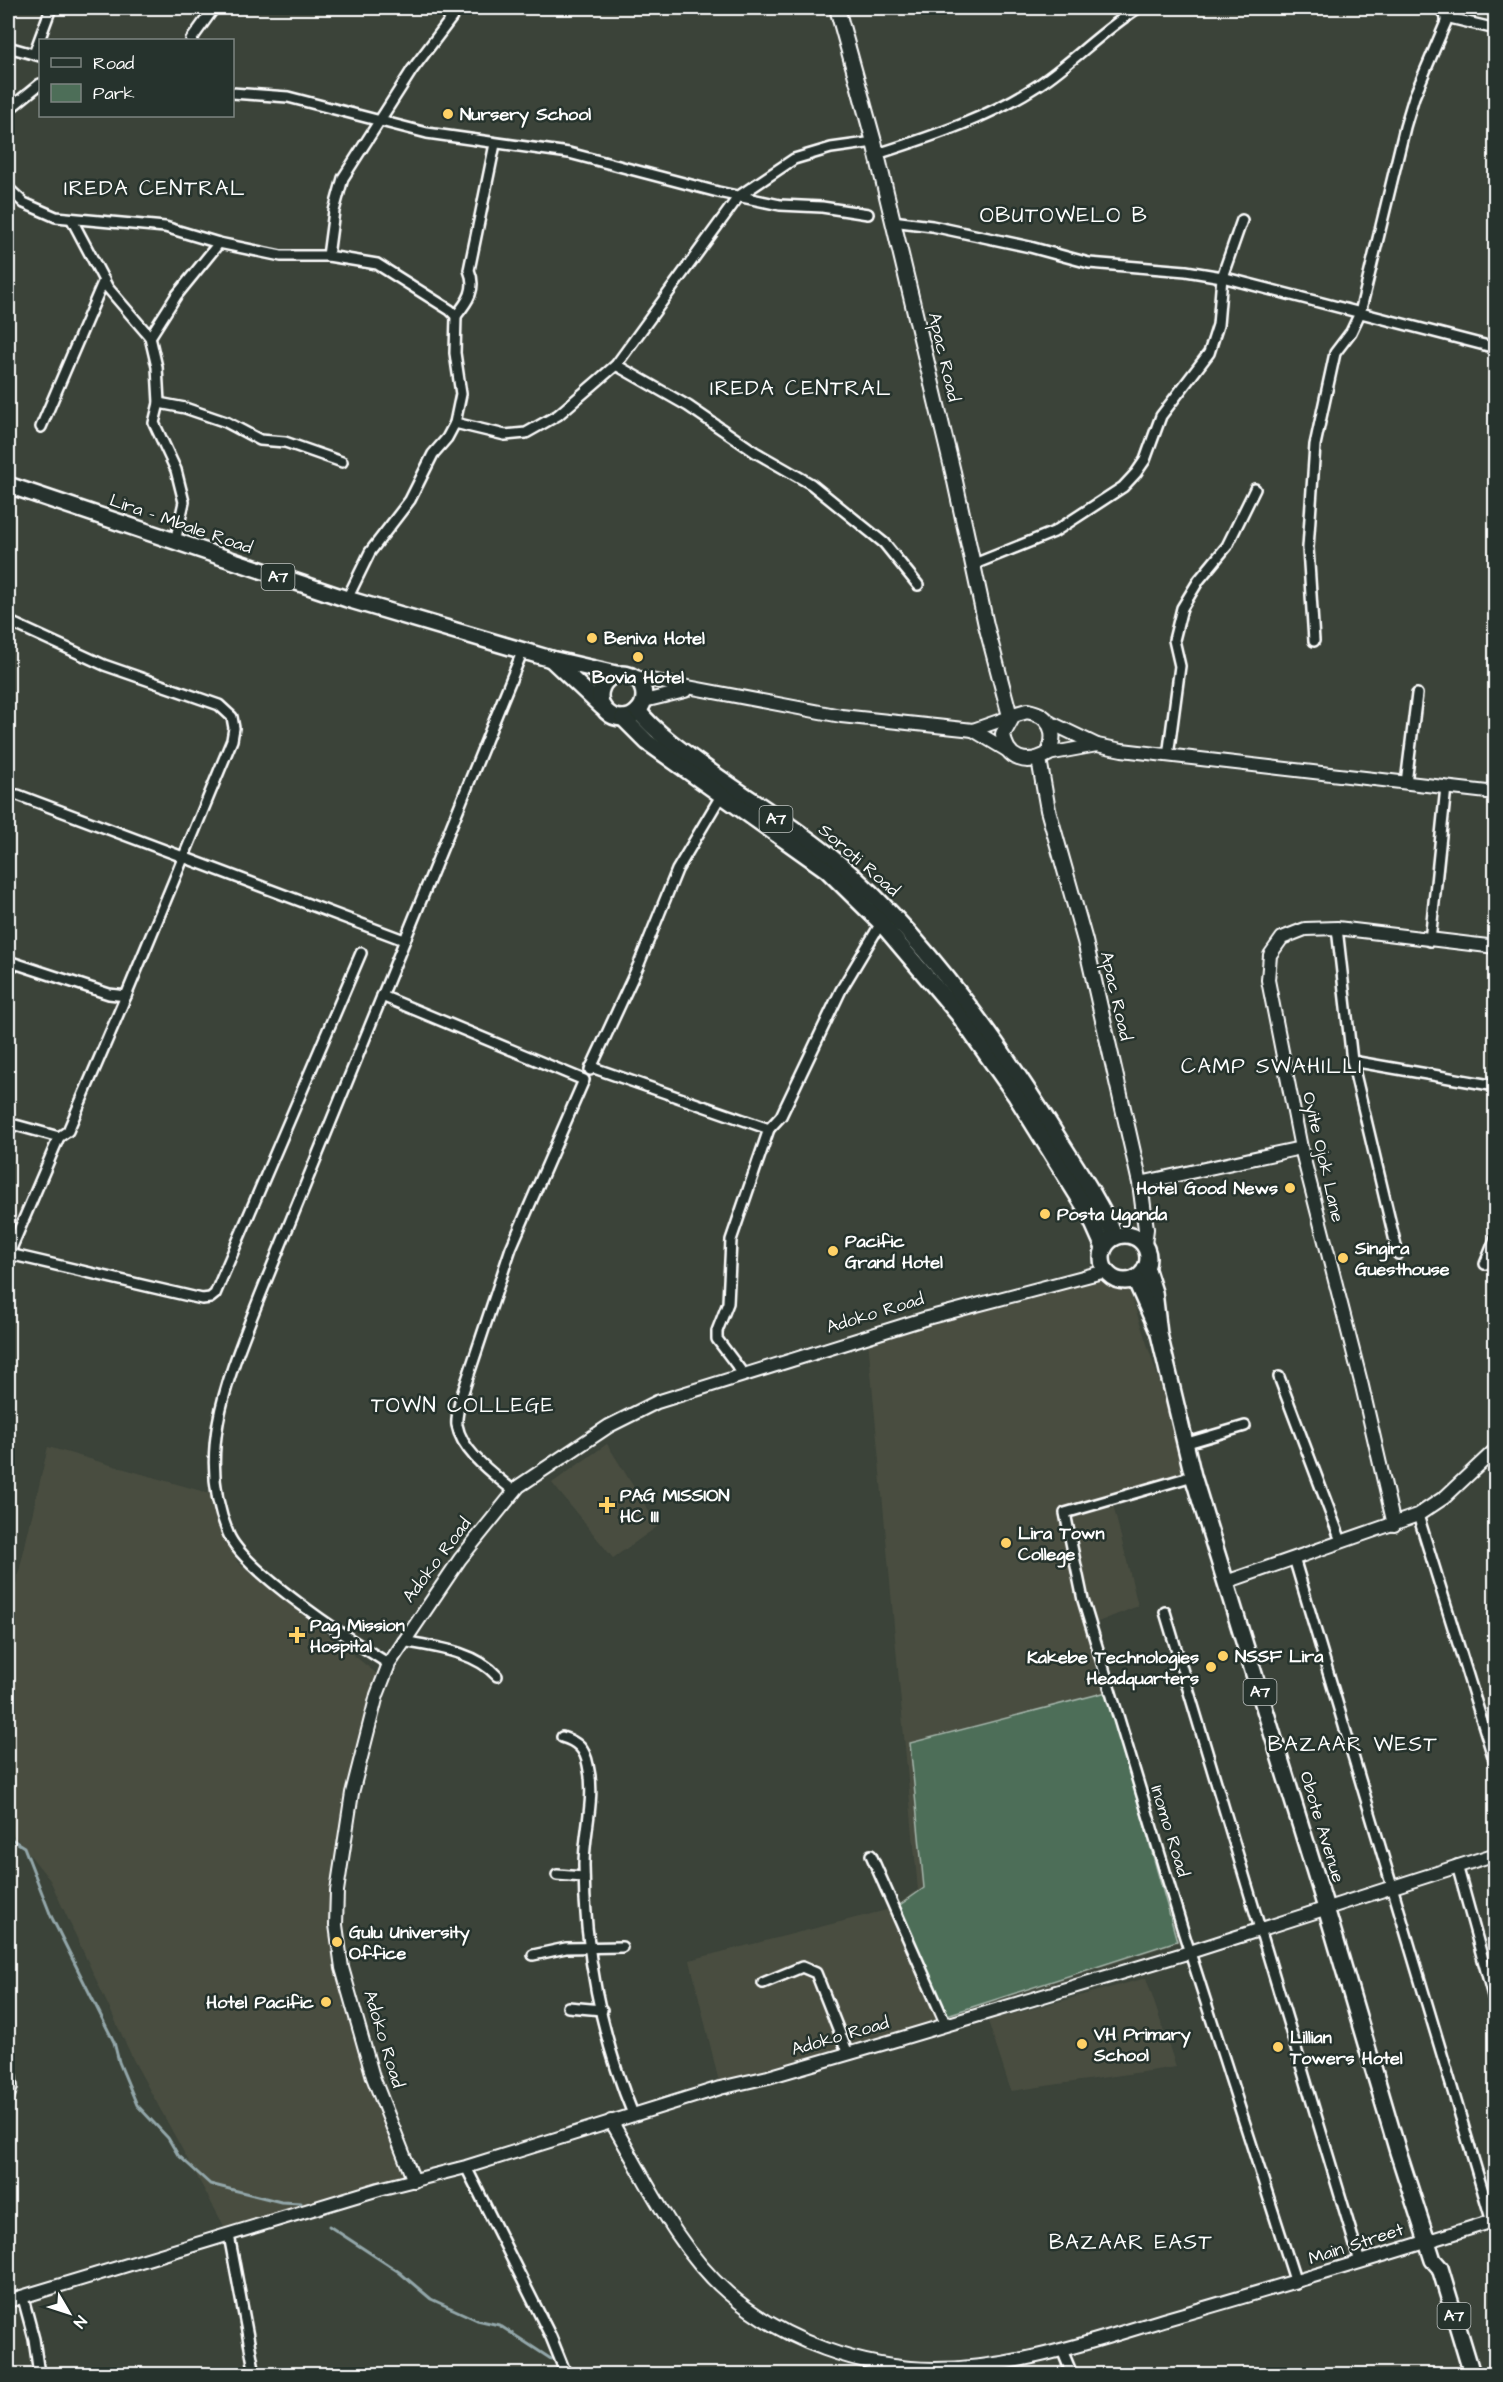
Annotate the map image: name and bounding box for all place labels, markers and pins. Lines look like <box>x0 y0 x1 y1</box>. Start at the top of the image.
place label: Nursery School <box>460 102 591 128</box>
marker: Nursery School <box>441 107 455 121</box>
place label: Beniva Hotel <box>604 626 705 651</box>
marker: Beniva Hotel <box>585 631 599 645</box>
marker: Bovia Hotel <box>631 650 645 664</box>
place label: Bovia Hotel <box>592 665 684 690</box>
place label: Hotel Good News <box>1136 1176 1278 1201</box>
marker: Hotel Good News <box>1283 1181 1297 1195</box>
place label: Posta Uganda <box>1057 1202 1168 1228</box>
marker: Posta Uganda <box>1038 1207 1052 1221</box>
place label: Pacific Grand Hotel <box>845 1229 943 1275</box>
place label: Singira Guesthouse <box>1354 1236 1450 1282</box>
marker: Pacific Grand Hotel <box>826 1244 840 1258</box>
marker: Singira Guesthouse <box>1336 1251 1350 1265</box>
place label: PAG MISSION HC III <box>620 1483 730 1529</box>
marker: PAG MISSION HC III <box>598 1496 616 1514</box>
place label: Lira Town College <box>1018 1521 1104 1568</box>
marker: Lira Town College <box>999 1536 1013 1550</box>
place label: Pag Mission Hospital <box>310 1613 405 1659</box>
marker: Pag Mission Hospital <box>288 1626 306 1644</box>
place label: NSSF Lira <box>1235 1644 1324 1669</box>
place label: Kakebe Technologies Headquarters <box>1027 1645 1199 1691</box>
marker: NSSF Lira <box>1216 1649 1230 1663</box>
marker: Kakebe Technologies Headquarters <box>1204 1660 1218 1674</box>
place label: Gulu University Office <box>349 1920 470 1966</box>
marker: Gulu University Office <box>330 1935 344 1949</box>
place label: Hotel Pacific <box>206 1990 315 2015</box>
marker: Hotel Pacific <box>319 1995 333 2009</box>
place label: VH Primary School <box>1093 2022 1191 2068</box>
place label: Lillian Towers Hotel <box>1289 2025 1403 2071</box>
marker: VH Primary School <box>1075 2037 1089 2051</box>
marker: Lillian Towers Hotel <box>1271 2040 1285 2054</box>

